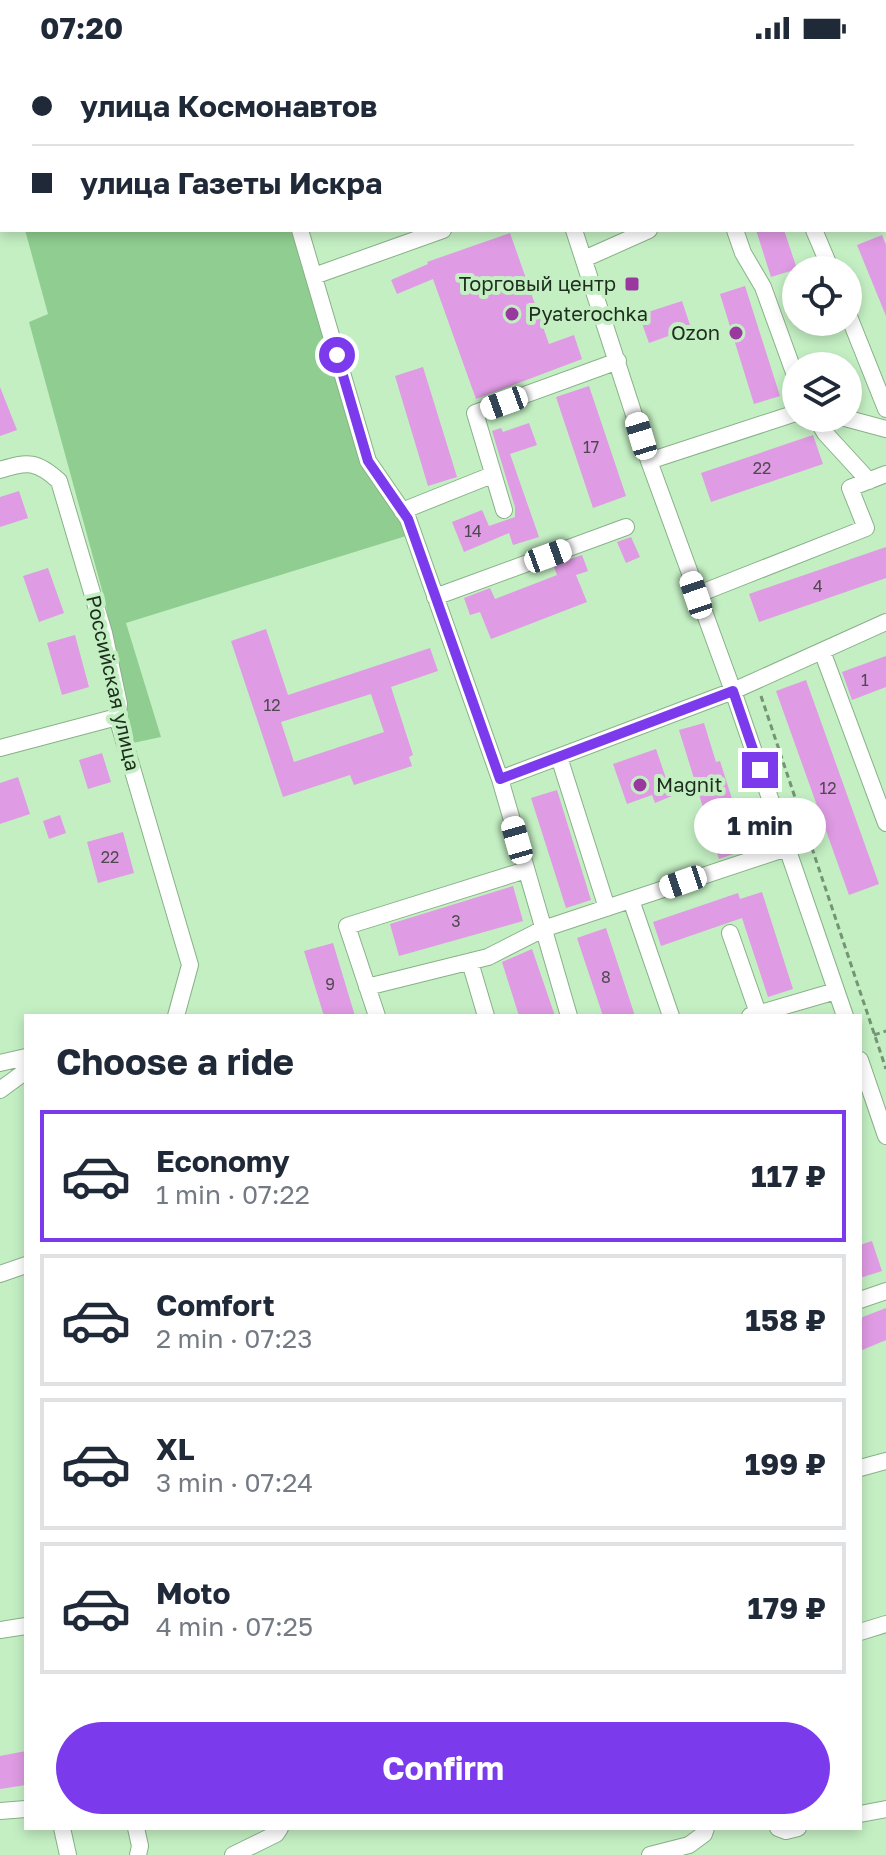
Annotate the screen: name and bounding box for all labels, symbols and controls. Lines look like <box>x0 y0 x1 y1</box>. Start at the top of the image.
text: 07:20 <box>40 10 123 46</box>
text: улица Космонавтов <box>80 88 377 124</box>
text: улица Газеты Искра <box>80 165 382 201</box>
map controls <box>782 256 862 432</box>
button: locate <box>782 256 862 336</box>
place label: Торговый центр <box>459 271 616 295</box>
marker: Торговый центр <box>623 275 641 293</box>
place label: Pyaterochka <box>528 301 648 325</box>
marker: Pyaterochka <box>503 305 521 323</box>
place label: Ozon <box>671 320 720 344</box>
marker: Ozon <box>727 324 745 342</box>
route start <box>319 337 355 373</box>
button: layers <box>782 352 862 432</box>
car <box>477 384 531 422</box>
car <box>623 410 659 462</box>
house number: 17 <box>583 437 599 457</box>
house number: 22 <box>753 458 771 478</box>
house number: 14 <box>464 521 482 541</box>
car <box>521 537 575 575</box>
car <box>677 568 715 622</box>
house number: 4 <box>813 576 823 596</box>
street label: Российская улица <box>82 593 146 773</box>
house number: 1 <box>861 670 869 690</box>
house number: 12 <box>263 695 281 715</box>
route end <box>742 752 778 788</box>
place label: Magnit <box>656 772 722 796</box>
marker: Magnit <box>631 776 649 794</box>
house number: 12 <box>819 778 837 798</box>
callout: 1 min <box>694 798 826 854</box>
text: 1 min <box>727 810 793 841</box>
car <box>499 814 535 866</box>
house number: 22 <box>101 847 119 867</box>
car <box>656 863 710 901</box>
house number: 3 <box>451 911 461 931</box>
house number: 8 <box>601 967 611 987</box>
house number: 9 <box>325 974 335 994</box>
text: Choose a ride <box>56 1040 294 1083</box>
icon: car <box>60 1140 132 1212</box>
text: Economy <box>156 1143 290 1179</box>
text: 117 ₽ <box>751 1158 826 1194</box>
text: 1 min · 07:22 <box>156 1179 310 1210</box>
icon: car <box>60 1284 132 1356</box>
text: Comfort <box>156 1287 275 1323</box>
text: 158 ₽ <box>745 1302 826 1338</box>
text: 2 min · 07:23 <box>156 1323 312 1354</box>
icon: car <box>60 1428 132 1500</box>
text: XL <box>156 1431 195 1467</box>
text: 199 ₽ <box>745 1446 826 1482</box>
text: 3 min · 07:24 <box>156 1467 313 1498</box>
icon: car <box>60 1572 132 1644</box>
text: Moto <box>156 1575 231 1611</box>
text: 179 ₽ <box>747 1590 826 1626</box>
text: 4 min · 07:25 <box>156 1611 313 1642</box>
button: Confirm <box>56 1722 830 1814</box>

